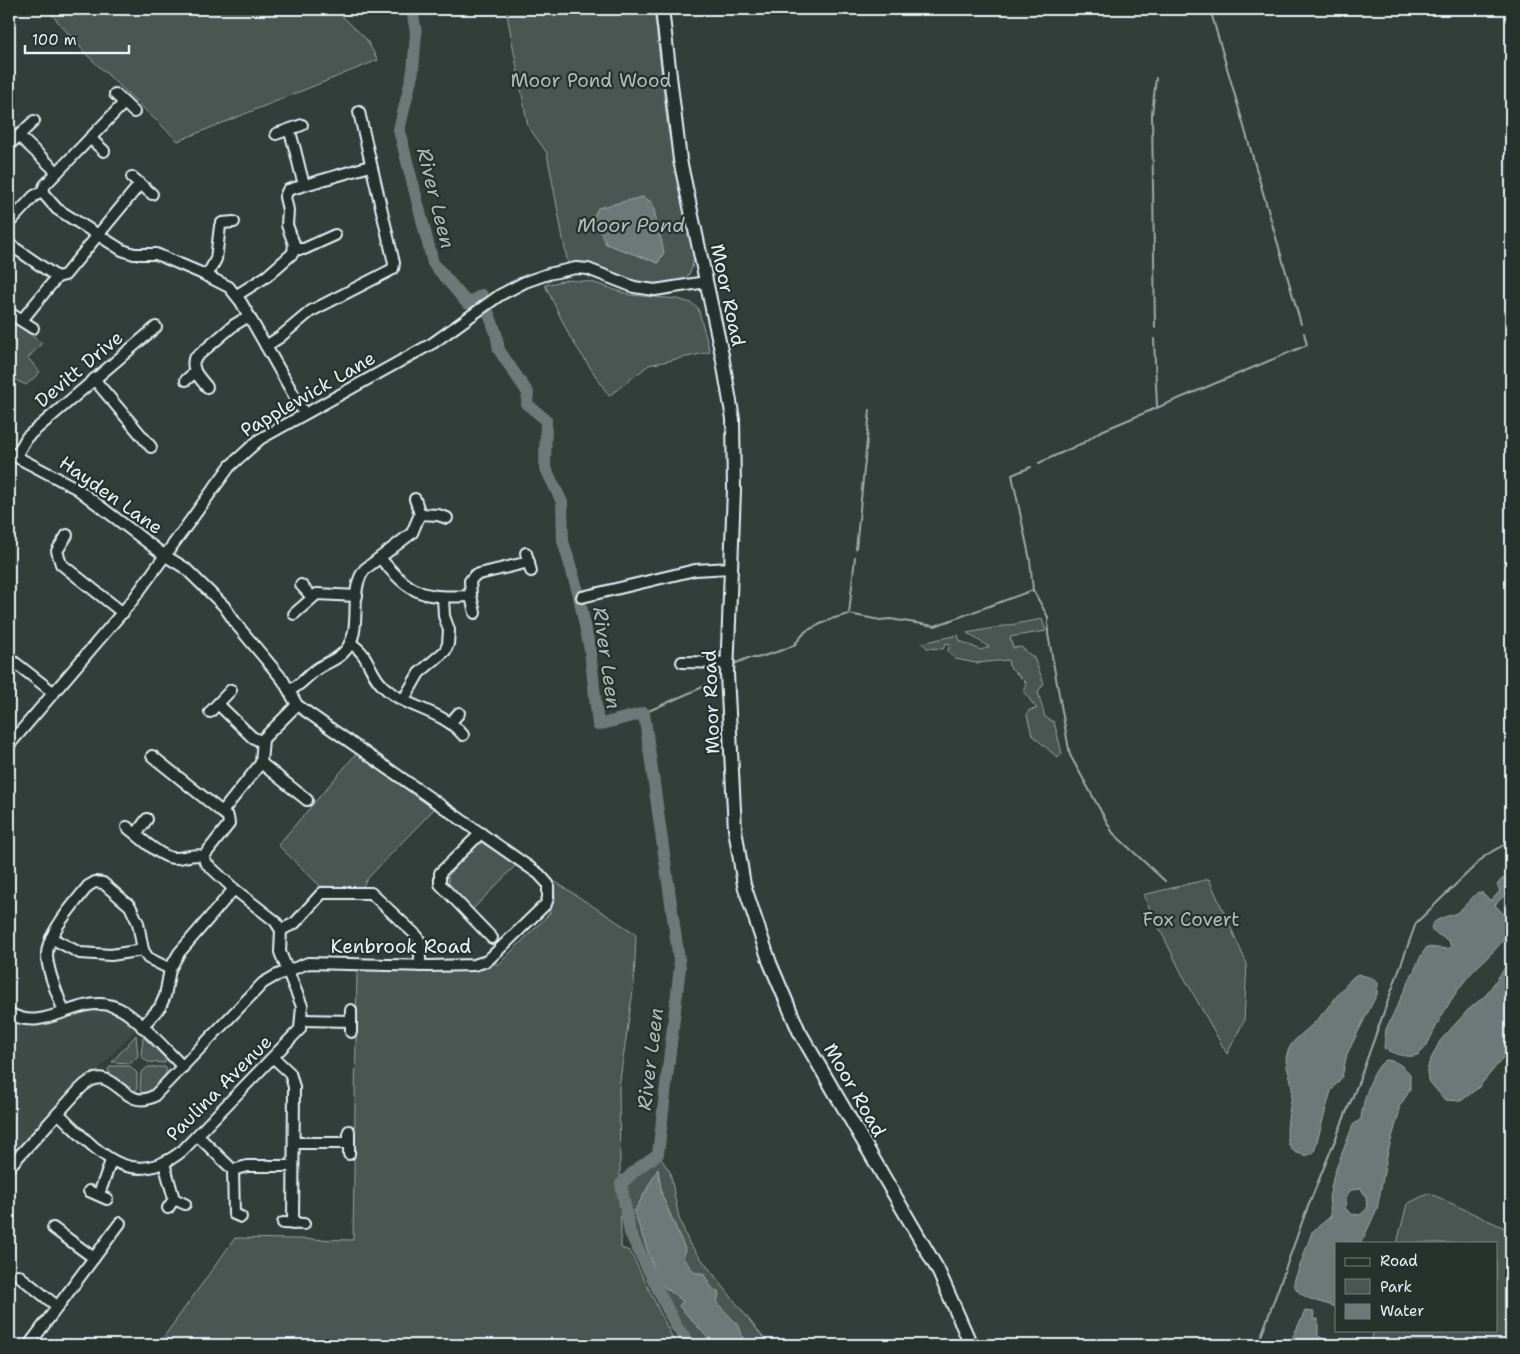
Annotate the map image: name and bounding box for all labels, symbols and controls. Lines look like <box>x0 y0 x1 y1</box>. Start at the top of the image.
scale bar <box>25 22 129 54</box>
text: 100 m <box>32 30 77 50</box>
park label: Moor Pond Wood <box>511 68 671 93</box>
water label: River Leen <box>411 145 461 251</box>
water label: Moor Pond <box>577 212 685 238</box>
street label: Moor Road <box>705 241 751 349</box>
street label: Devitt Drive <box>30 325 128 413</box>
street label: Papplewick Lane <box>236 345 380 443</box>
street label: Hayden Lane <box>54 450 168 540</box>
water label: River Leen <box>587 605 627 711</box>
street label: Moor Road <box>697 650 725 754</box>
park label: Fox Covert <box>1142 907 1240 932</box>
street label: Kenbrook Road <box>331 934 471 959</box>
water label: River Leen <box>631 1006 669 1112</box>
street label: Paulina Avenue <box>161 1030 277 1146</box>
street label: Moor Road <box>818 1039 892 1141</box>
legend <box>1335 1242 1498 1332</box>
text: Road <box>1380 1251 1418 1271</box>
text: Park <box>1380 1277 1412 1297</box>
text: Water <box>1380 1301 1424 1321</box>

